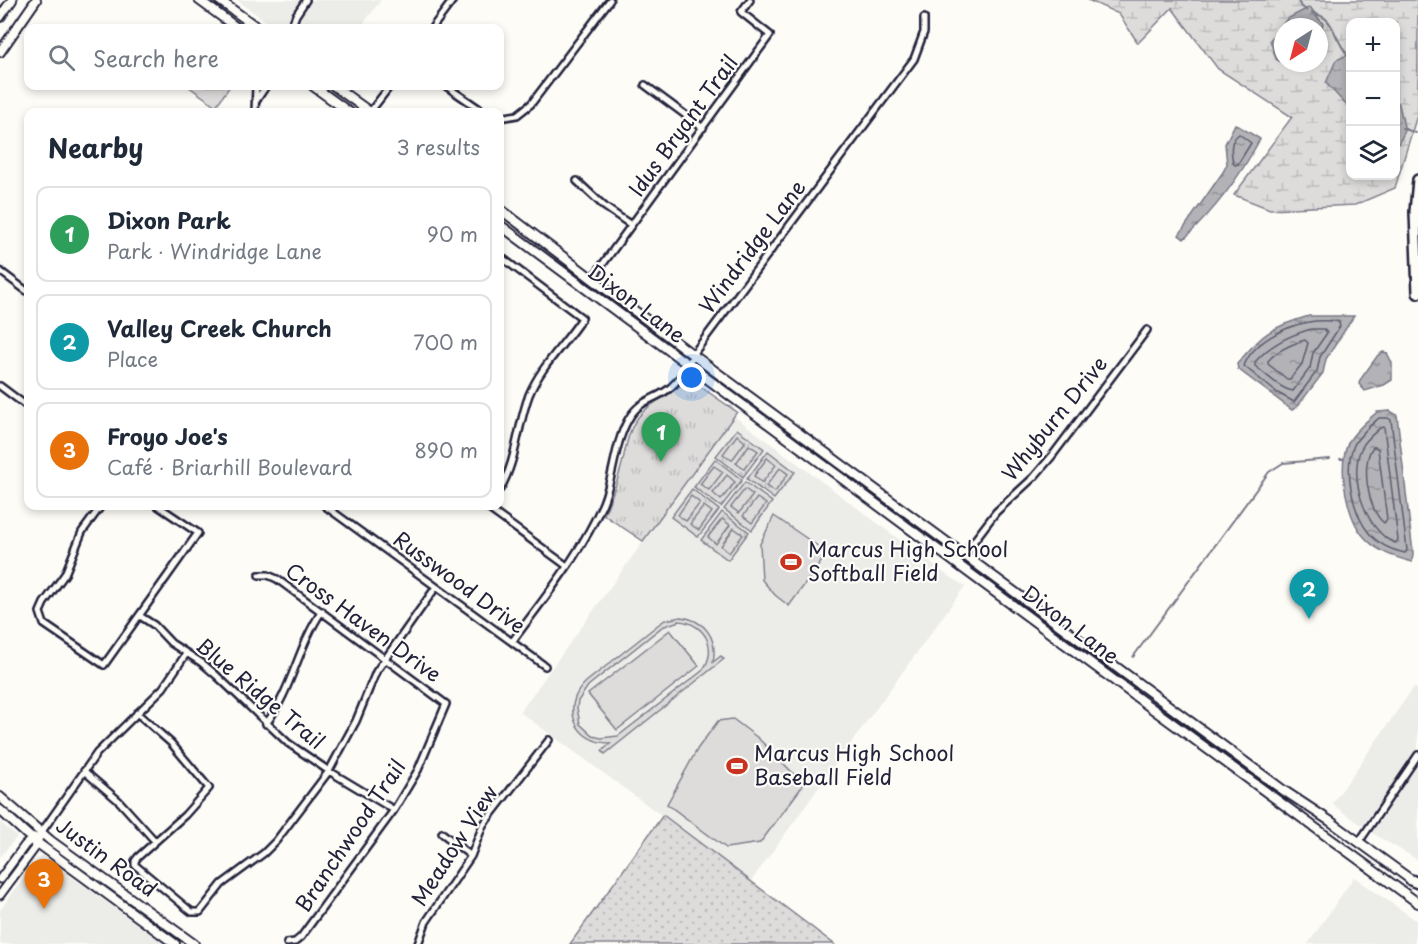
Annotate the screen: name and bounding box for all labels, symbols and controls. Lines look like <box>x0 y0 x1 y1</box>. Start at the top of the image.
north arrow <box>1274 18 1328 72</box>
map controls <box>1346 18 1400 180</box>
button: + <box>1346 18 1400 72</box>
search box <box>24 24 504 90</box>
icon: search <box>45 41 78 74</box>
text: Search here <box>93 41 219 74</box>
street label: Idus Bryant Trail <box>620 47 745 202</box>
button: − <box>1346 72 1400 126</box>
button: layers <box>1346 126 1400 180</box>
text: Nearby <box>48 128 143 167</box>
text: 3 results <box>397 132 480 162</box>
street label: Windridge Lane <box>690 172 812 319</box>
text: Dixon Park <box>107 203 231 236</box>
text: 1 <box>65 219 74 249</box>
text: 90 m <box>427 219 478 249</box>
text: Park · Windridge Lane <box>107 236 322 266</box>
street label: Dixon Lane <box>582 255 693 350</box>
text: Valley Creek Church <box>107 311 332 344</box>
text: 2 <box>62 327 77 357</box>
text: 700 m <box>413 327 478 357</box>
text: Place <box>107 344 158 374</box>
street label: Whyburn Drive <box>993 348 1114 487</box>
your location <box>677 363 706 392</box>
pin: 1 <box>642 412 680 462</box>
text: Froyo Joe's <box>107 419 228 452</box>
text: 3 <box>63 435 76 465</box>
text: 890 m <box>415 435 478 465</box>
text: Café · Briarhill Boulevard <box>107 452 352 482</box>
street label: Russwood Drive <box>387 522 533 640</box>
place label: Marcus High School Softball Field <box>808 532 1008 588</box>
sports icon: Marcus High School Softball Field <box>779 550 803 574</box>
street label: Cross Haven Drive <box>280 554 449 689</box>
pin: 2 <box>1290 570 1328 619</box>
street label: Dixon Lane <box>1016 576 1127 671</box>
street label: Blue Ridge Trail <box>190 629 333 756</box>
place label: Marcus High School Baseball Field <box>754 736 954 792</box>
street label: Branchwood Trail <box>286 752 412 918</box>
sports icon: Marcus High School Baseball Field <box>725 754 749 778</box>
street label: Meadow View <box>402 778 504 912</box>
street label: Justin Road <box>50 809 164 904</box>
pin: 3 <box>24 860 63 909</box>

